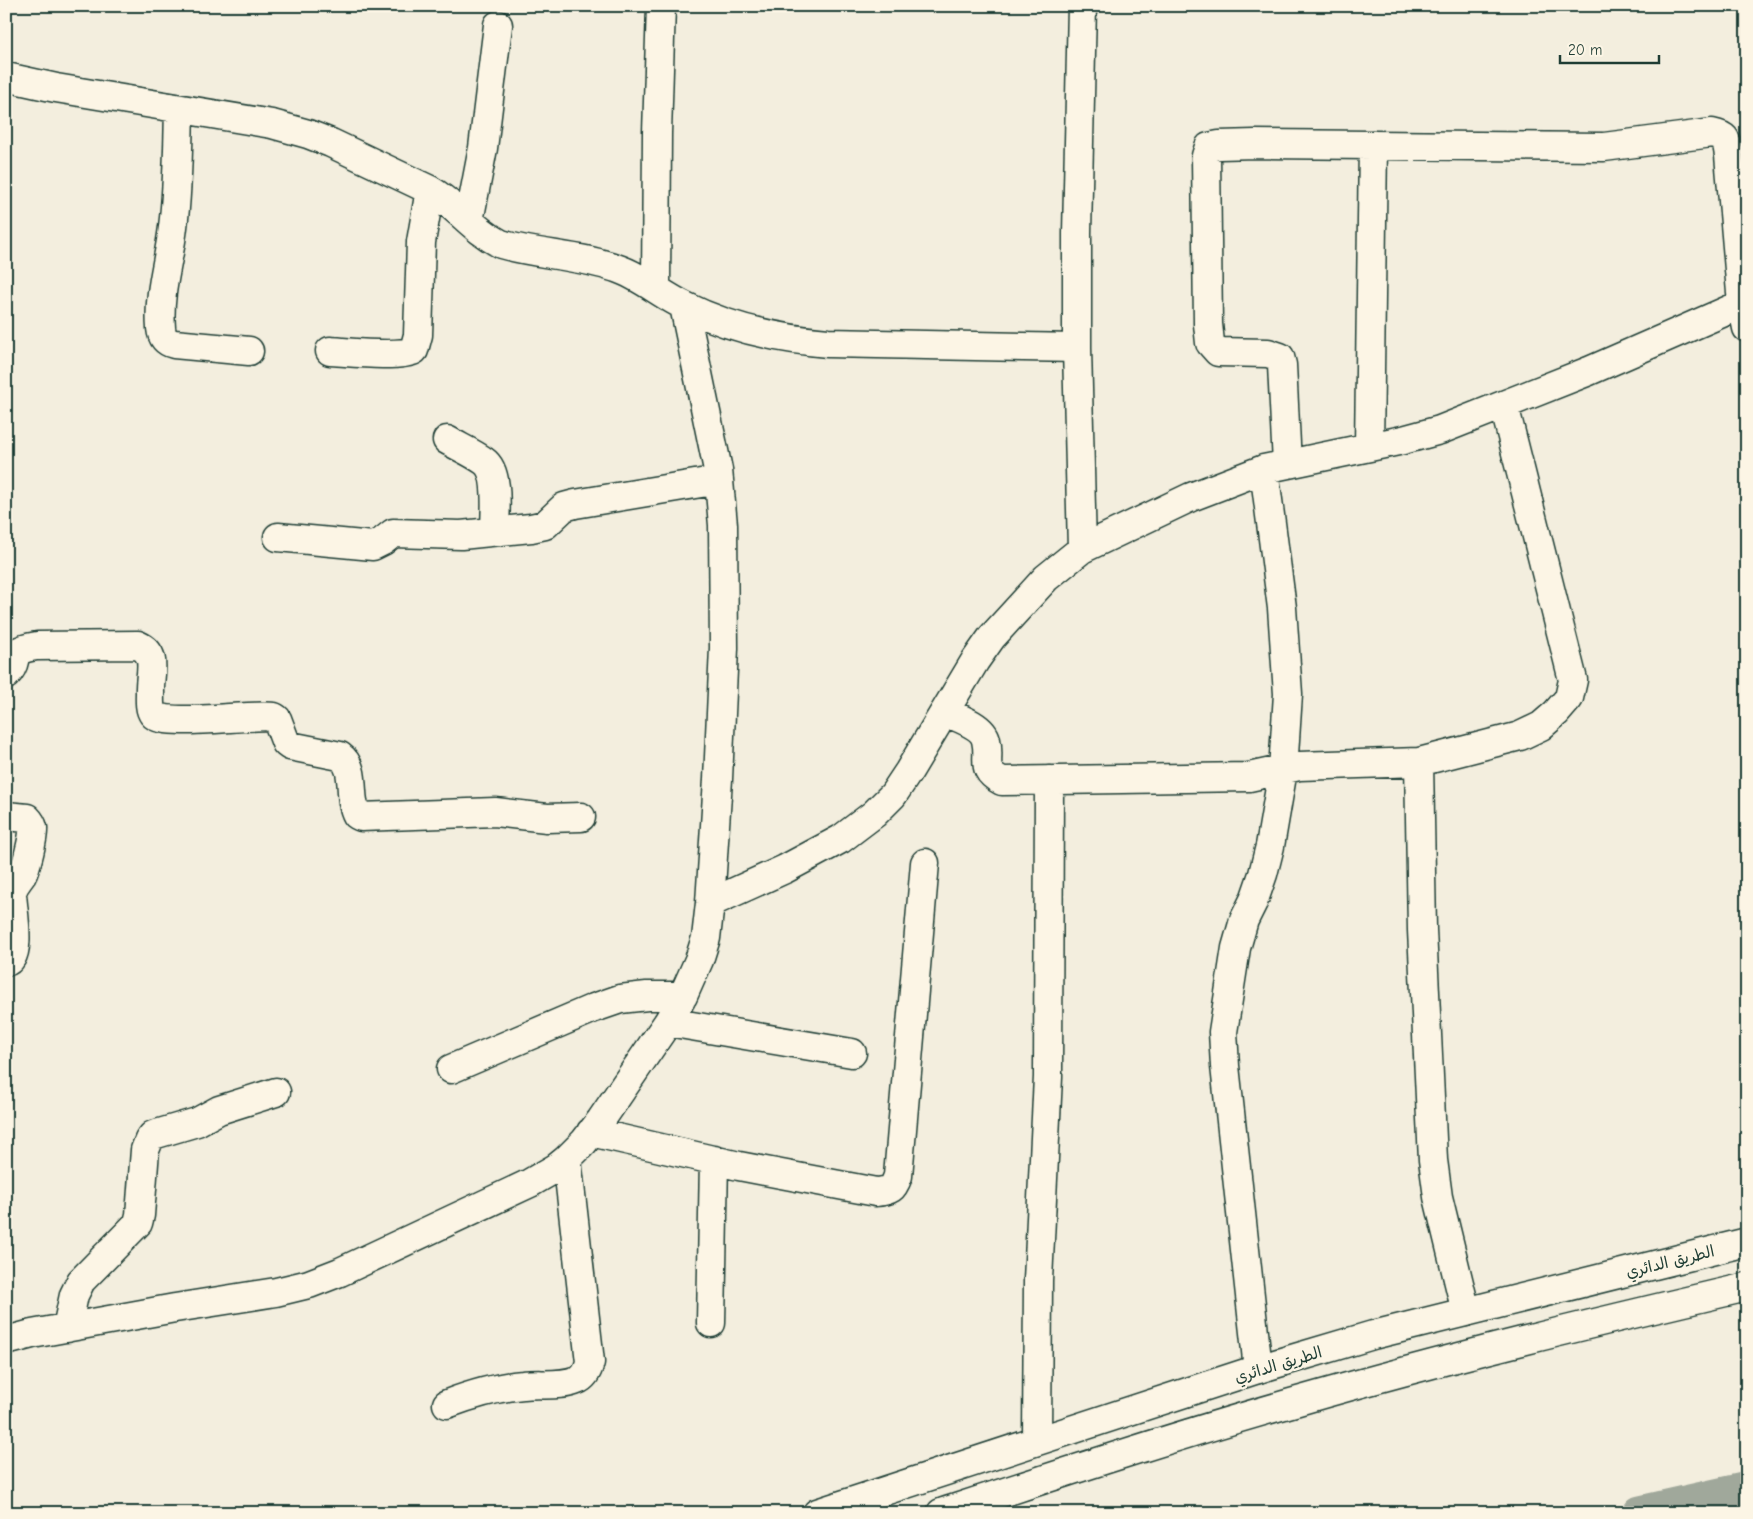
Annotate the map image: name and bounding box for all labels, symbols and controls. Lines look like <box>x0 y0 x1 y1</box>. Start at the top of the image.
scale bar <box>1560 32 1659 64</box>
text: 20 m <box>1568 41 1602 59</box>
street label: الطريق الدائري <box>1624 1242 1717 1284</box>
street label: الطريق الدائري <box>1232 1343 1325 1389</box>

